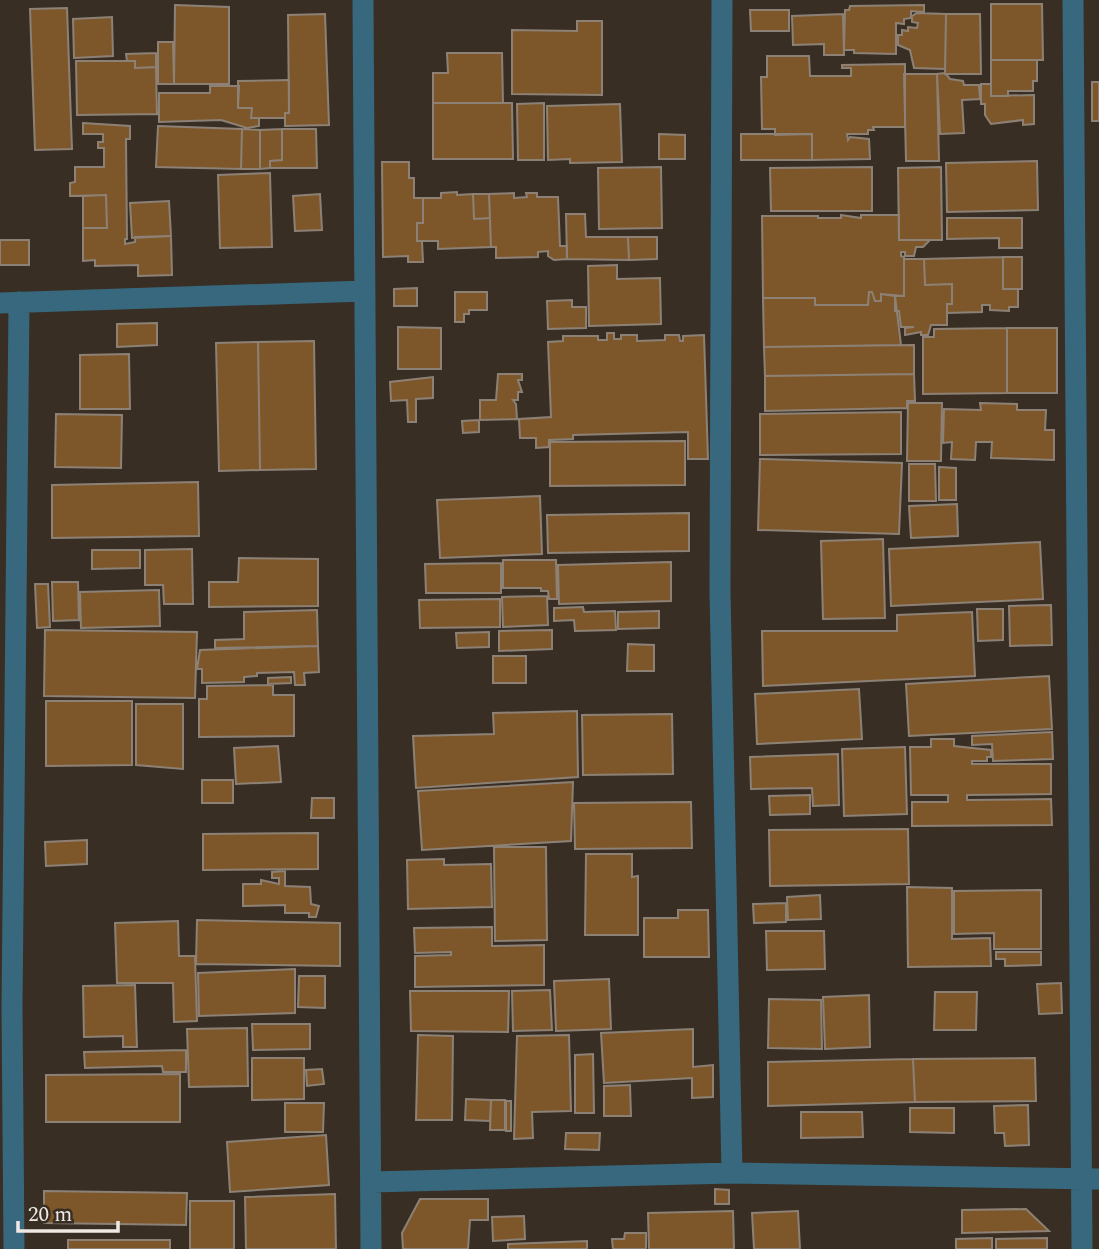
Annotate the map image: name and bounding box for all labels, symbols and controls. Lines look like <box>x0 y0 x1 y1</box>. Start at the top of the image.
scale bar <box>18 1190 117 1234</box>
text: 20 m <box>28 1199 72 1231</box>

